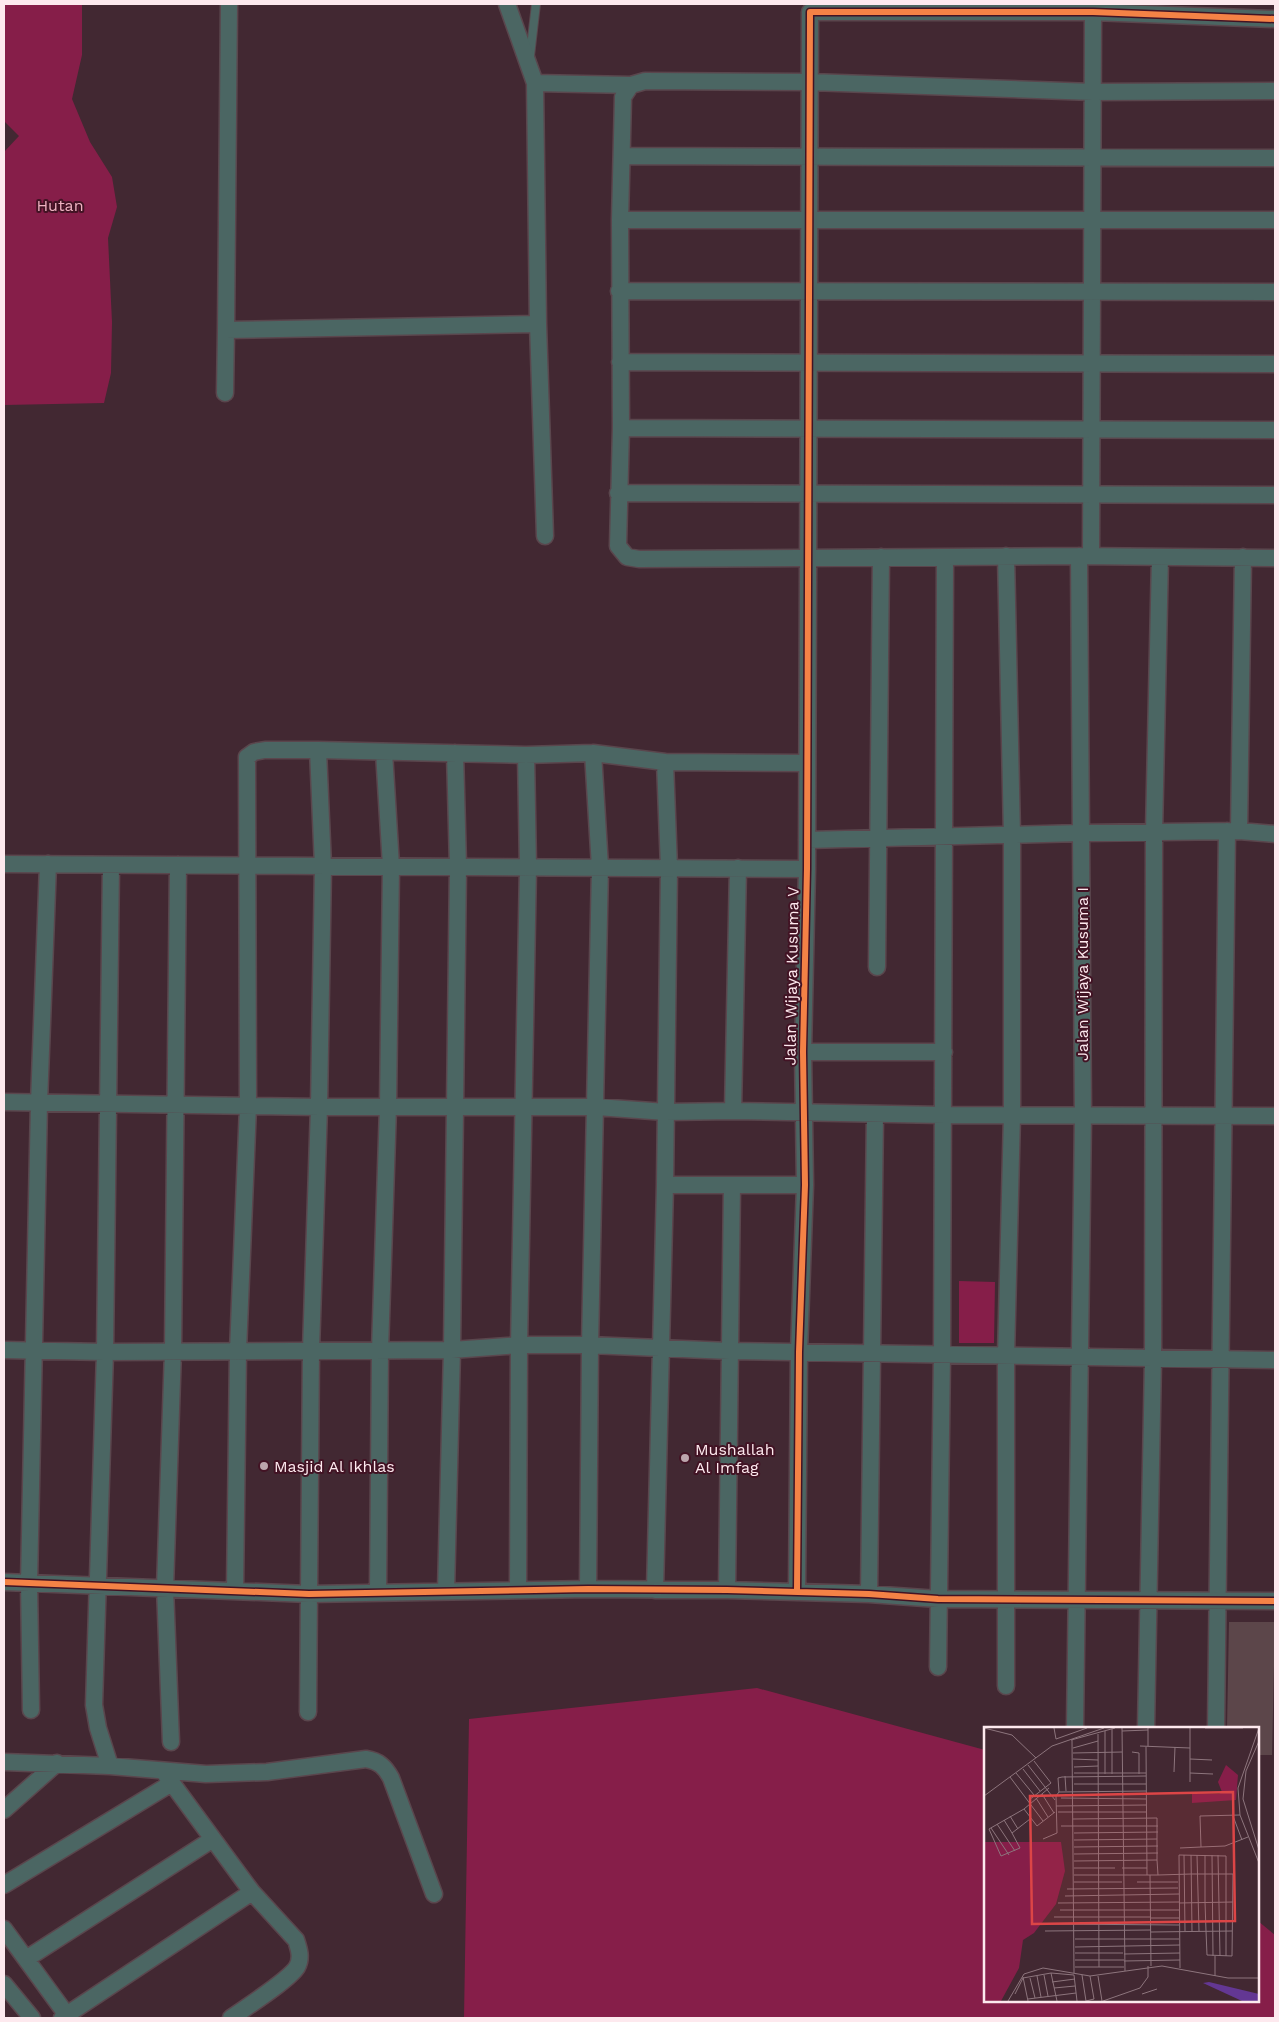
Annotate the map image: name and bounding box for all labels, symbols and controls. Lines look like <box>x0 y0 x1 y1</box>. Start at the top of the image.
park label: Hutan <box>36 196 84 215</box>
street label: Jalan Wijaya Kusuma V <box>780 886 803 1066</box>
street label: Jalan Wijaya Kusuma I <box>1073 887 1092 1061</box>
place label: Mushallah Al Imfag <box>695 1440 775 1477</box>
marker: Mushallah Al Imfag <box>679 1452 691 1464</box>
place label: Masjid Al Ikhlas <box>274 1457 395 1476</box>
marker: Masjid Al Ikhlas <box>258 1460 270 1472</box>
inset map <box>984 1727 1259 2002</box>

